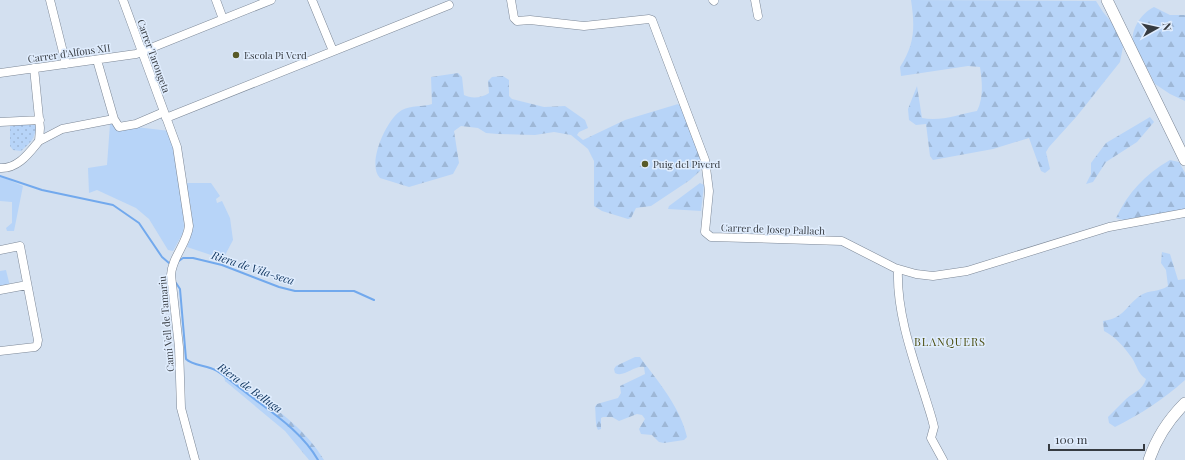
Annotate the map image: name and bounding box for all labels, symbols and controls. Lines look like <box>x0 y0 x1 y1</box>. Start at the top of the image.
north arrow <box>1137 8 1177 48</box>
street label: Carrer Tarongeta <box>134 17 174 95</box>
text: N <box>1159 22 1175 32</box>
street label: Carrer d'Alfons XII <box>27 40 111 66</box>
place label: Escola Pi Verd <box>244 48 307 62</box>
marker: Escola Pi Verd <box>231 50 241 60</box>
place label: Puig del Piverd <box>653 157 720 171</box>
marker: Puig del Piverd <box>640 159 650 169</box>
street label: Carrer de Josep Pallach <box>721 220 825 238</box>
water label: Riera de Vila-seca <box>209 247 297 288</box>
street label: Camí Vell de Tamariu <box>155 275 177 372</box>
district label: BLANQUERS <box>914 334 986 349</box>
water label: Riera de Belluga <box>214 358 286 416</box>
scale bar <box>1049 426 1144 452</box>
text: 100 m <box>1055 431 1088 447</box>

